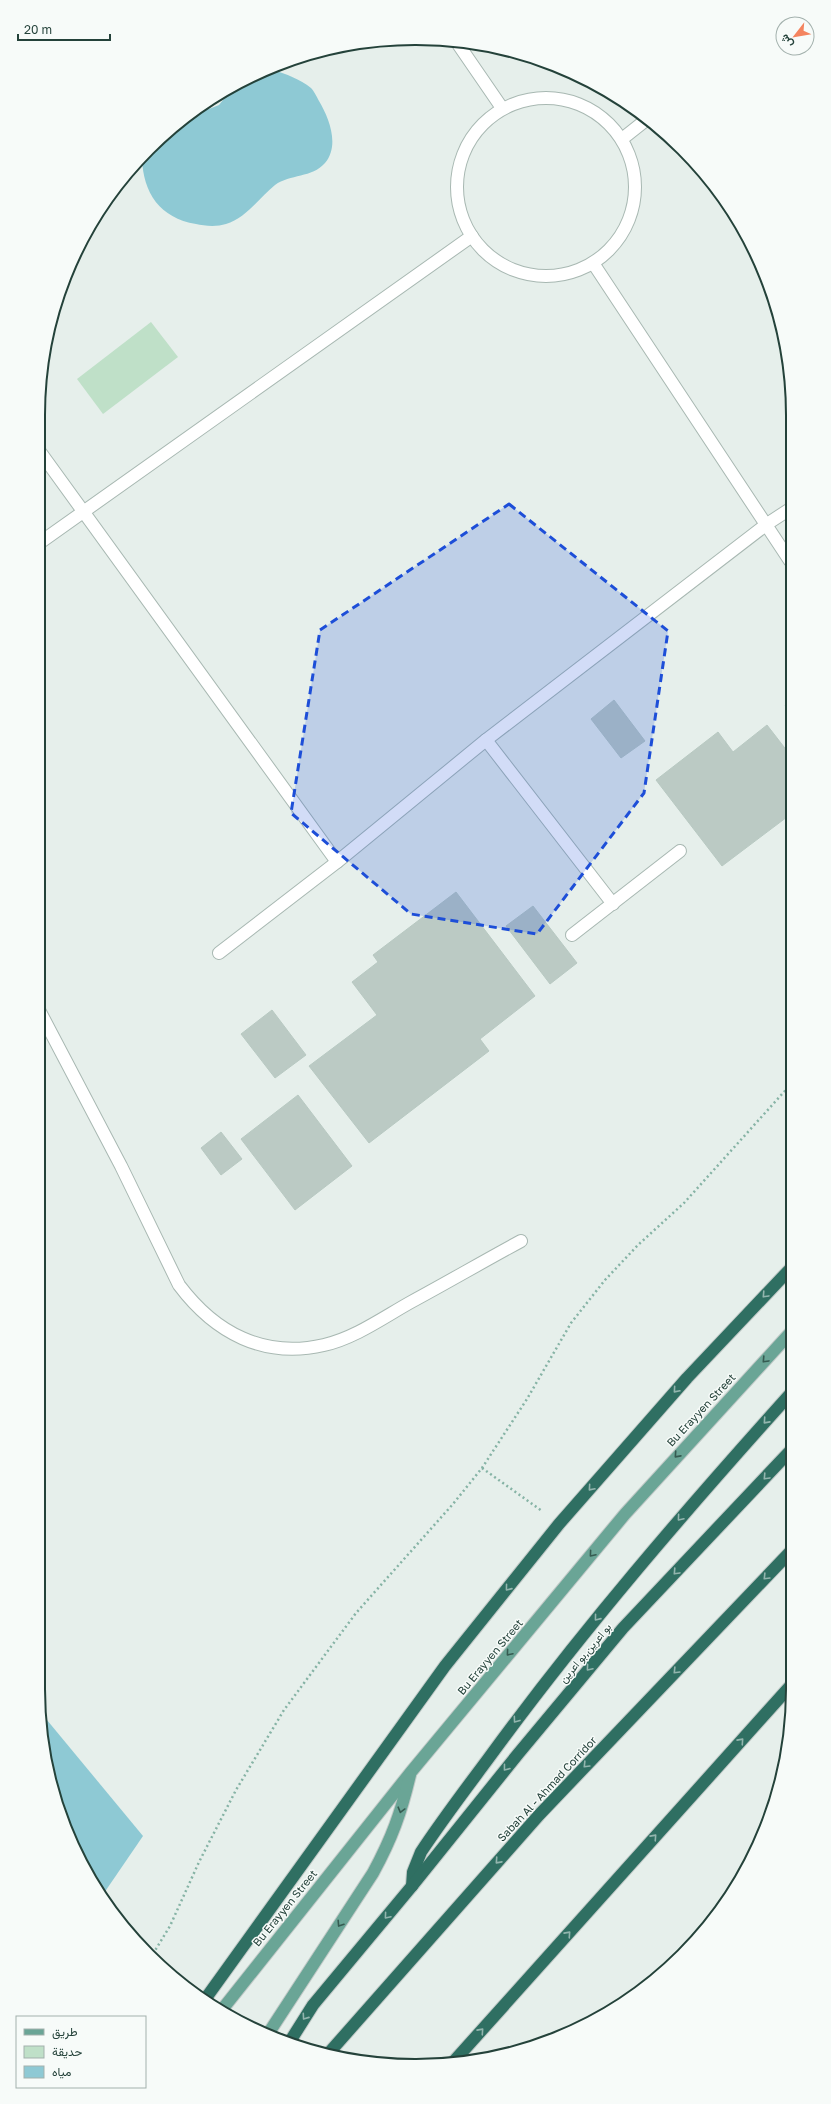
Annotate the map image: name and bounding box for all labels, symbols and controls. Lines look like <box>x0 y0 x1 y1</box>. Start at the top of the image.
scale bar <box>18 16 110 42</box>
north arrow <box>775 16 815 56</box>
text: 20 m <box>24 22 52 37</box>
text: ش <box>777 32 796 50</box>
one-way arrow <box>763 1291 770 1298</box>
one-way arrow <box>763 1355 770 1362</box>
street label: Bu Erayyen Street <box>664 1371 738 1449</box>
one-way arrow <box>674 1385 681 1393</box>
one-way arrow <box>764 1416 771 1423</box>
one-way arrow <box>675 1450 682 1458</box>
one-way arrow <box>763 1472 770 1480</box>
one-way arrow <box>588 1483 595 1491</box>
one-way arrow <box>678 1514 685 1521</box>
one-way arrow <box>590 1549 597 1556</box>
one-way arrow <box>674 1567 681 1574</box>
one-way arrow <box>763 1572 770 1580</box>
one-way arrow <box>505 1584 512 1591</box>
one-way arrow <box>595 1614 602 1621</box>
street label: Bu Erayyen Street <box>454 1616 525 1697</box>
street label: بو اعرين,بو اعرين <box>556 1620 614 1686</box>
one-way arrow <box>507 1649 514 1656</box>
one-way arrow <box>587 1663 594 1671</box>
one-way arrow <box>673 1666 681 1674</box>
one-way arrow <box>514 1716 521 1723</box>
street label: Sabah Al - Ahmad Corridor <box>494 1733 599 1844</box>
one-way arrow <box>737 1738 744 1745</box>
one-way arrow <box>583 1760 591 1768</box>
one-way arrow <box>504 1764 511 1771</box>
one-way arrow <box>397 1806 406 1813</box>
one-way arrow <box>650 1834 657 1842</box>
one-way arrow <box>495 1856 503 1864</box>
street label: Bu Erayyen Street <box>250 1867 319 1949</box>
one-way arrow <box>385 1912 392 1919</box>
one-way arrow <box>337 1920 345 1927</box>
one-way arrow <box>563 1931 570 1939</box>
one-way arrow <box>303 2012 310 2019</box>
legend <box>16 2016 146 2088</box>
text: طريق <box>52 2024 78 2040</box>
one-way arrow <box>476 2028 484 2036</box>
text: حديقة <box>52 2044 82 2059</box>
text: مياه <box>52 2064 71 2079</box>

